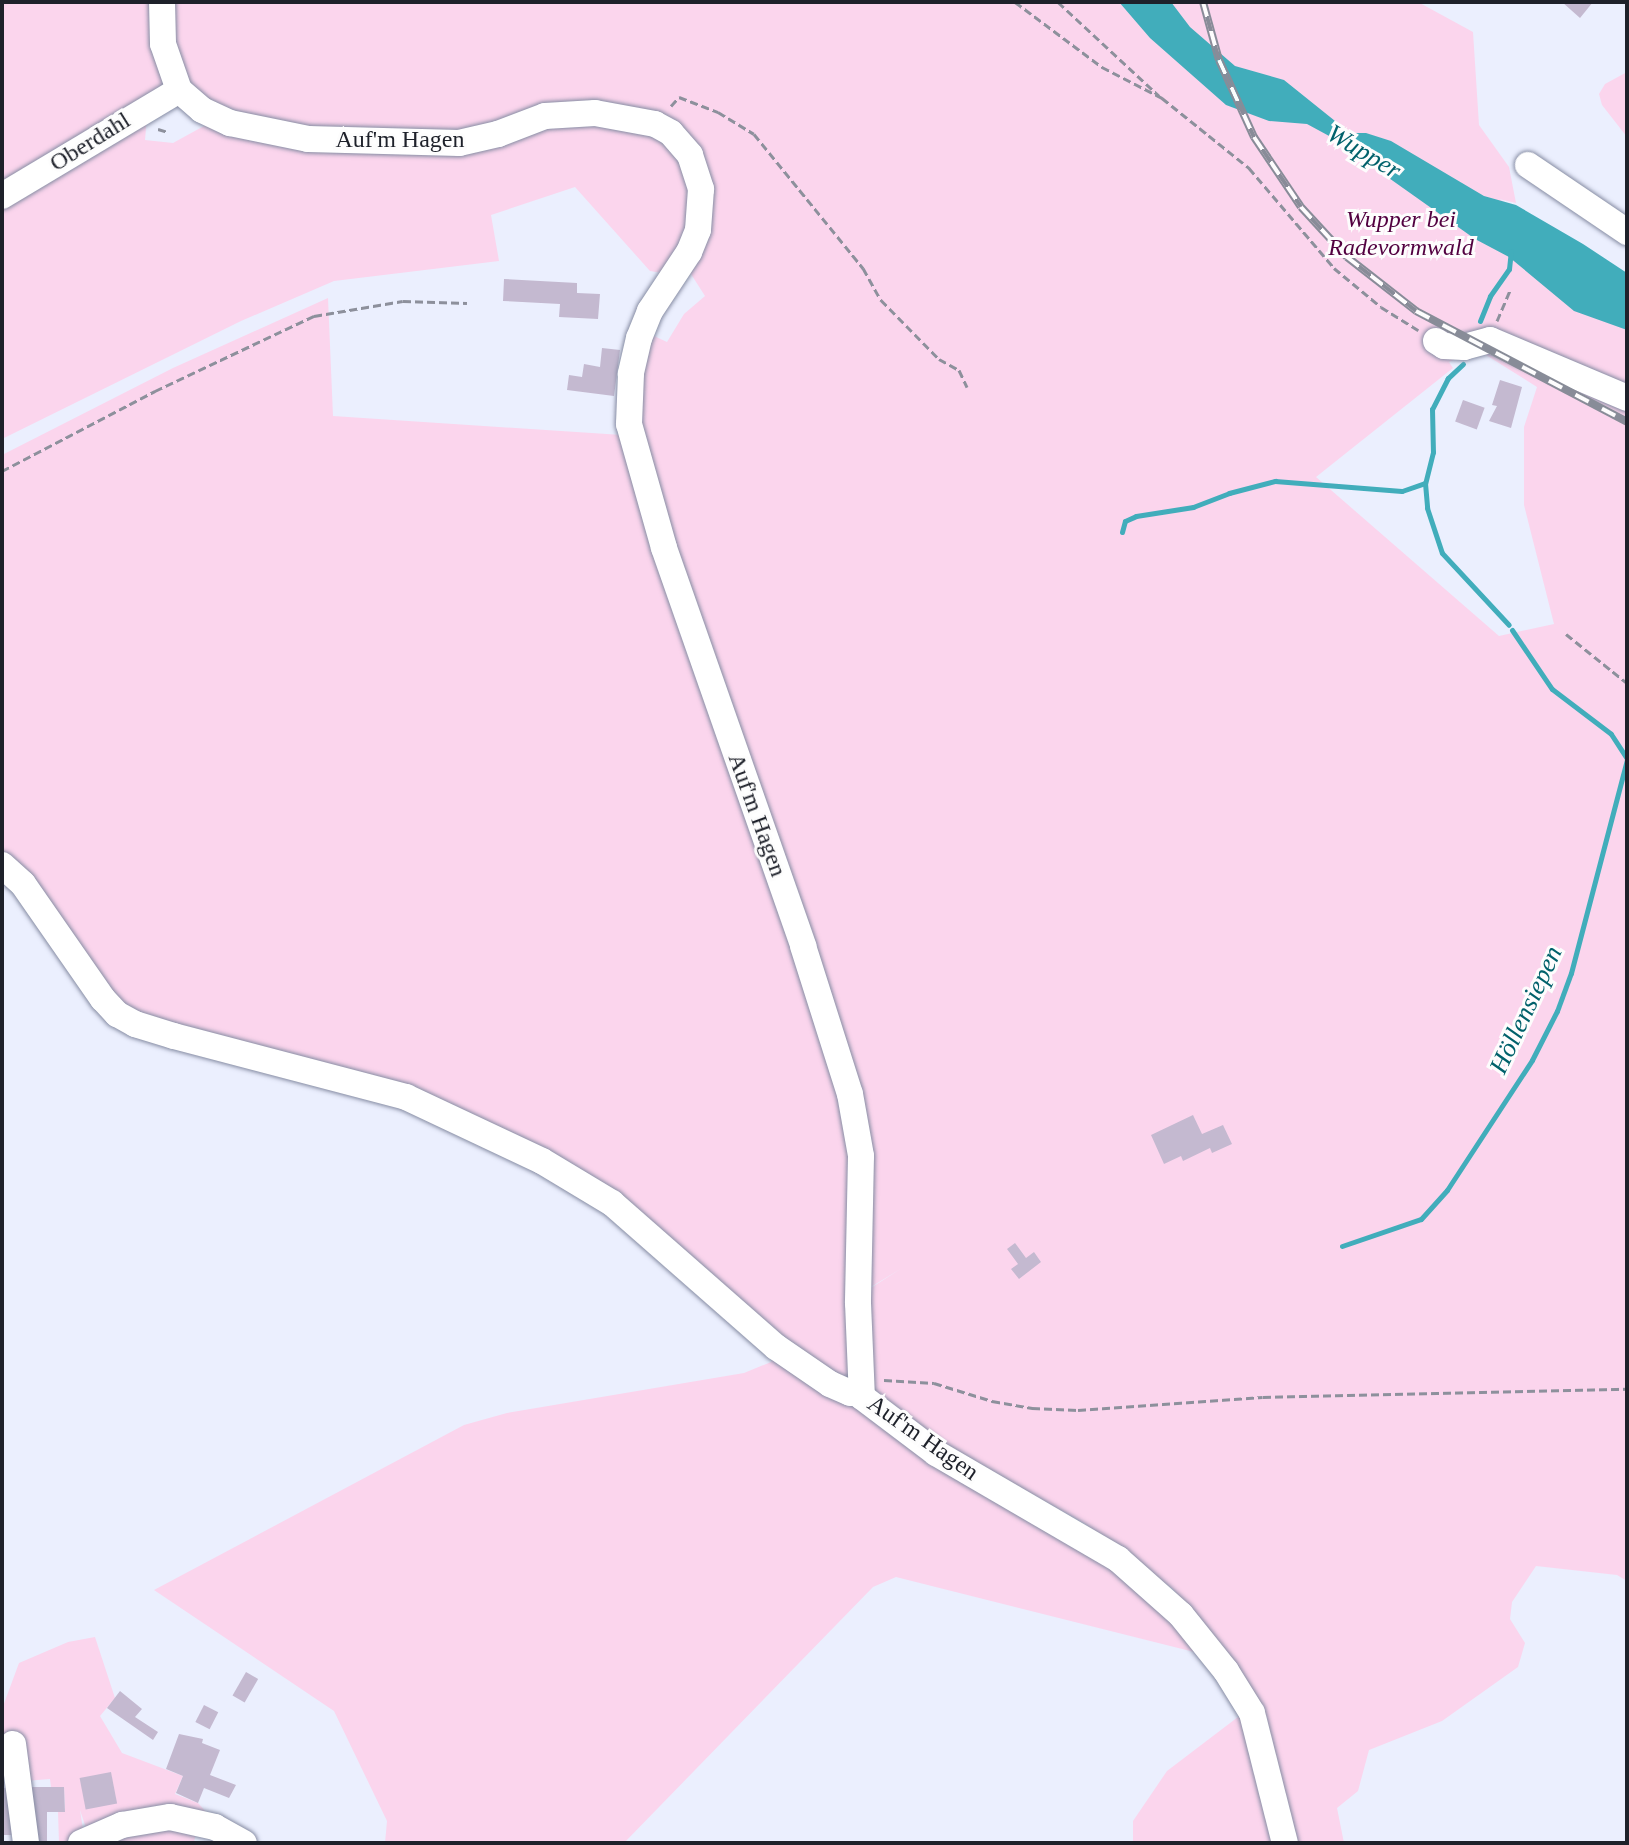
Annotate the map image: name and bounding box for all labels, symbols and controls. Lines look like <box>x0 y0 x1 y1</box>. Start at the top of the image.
street label: Oberdahl <box>45 106 135 178</box>
water label: Wupper <box>1321 118 1407 186</box>
street label: Auf'm Hagen <box>336 126 464 154</box>
park label: Wupper bei Radevormwald <box>1328 206 1474 262</box>
street label: Auf'm Hagen <box>721 749 793 881</box>
water label: Höllensiepen <box>1483 941 1569 1079</box>
street label: Auf'm Hagen <box>862 1389 984 1487</box>

